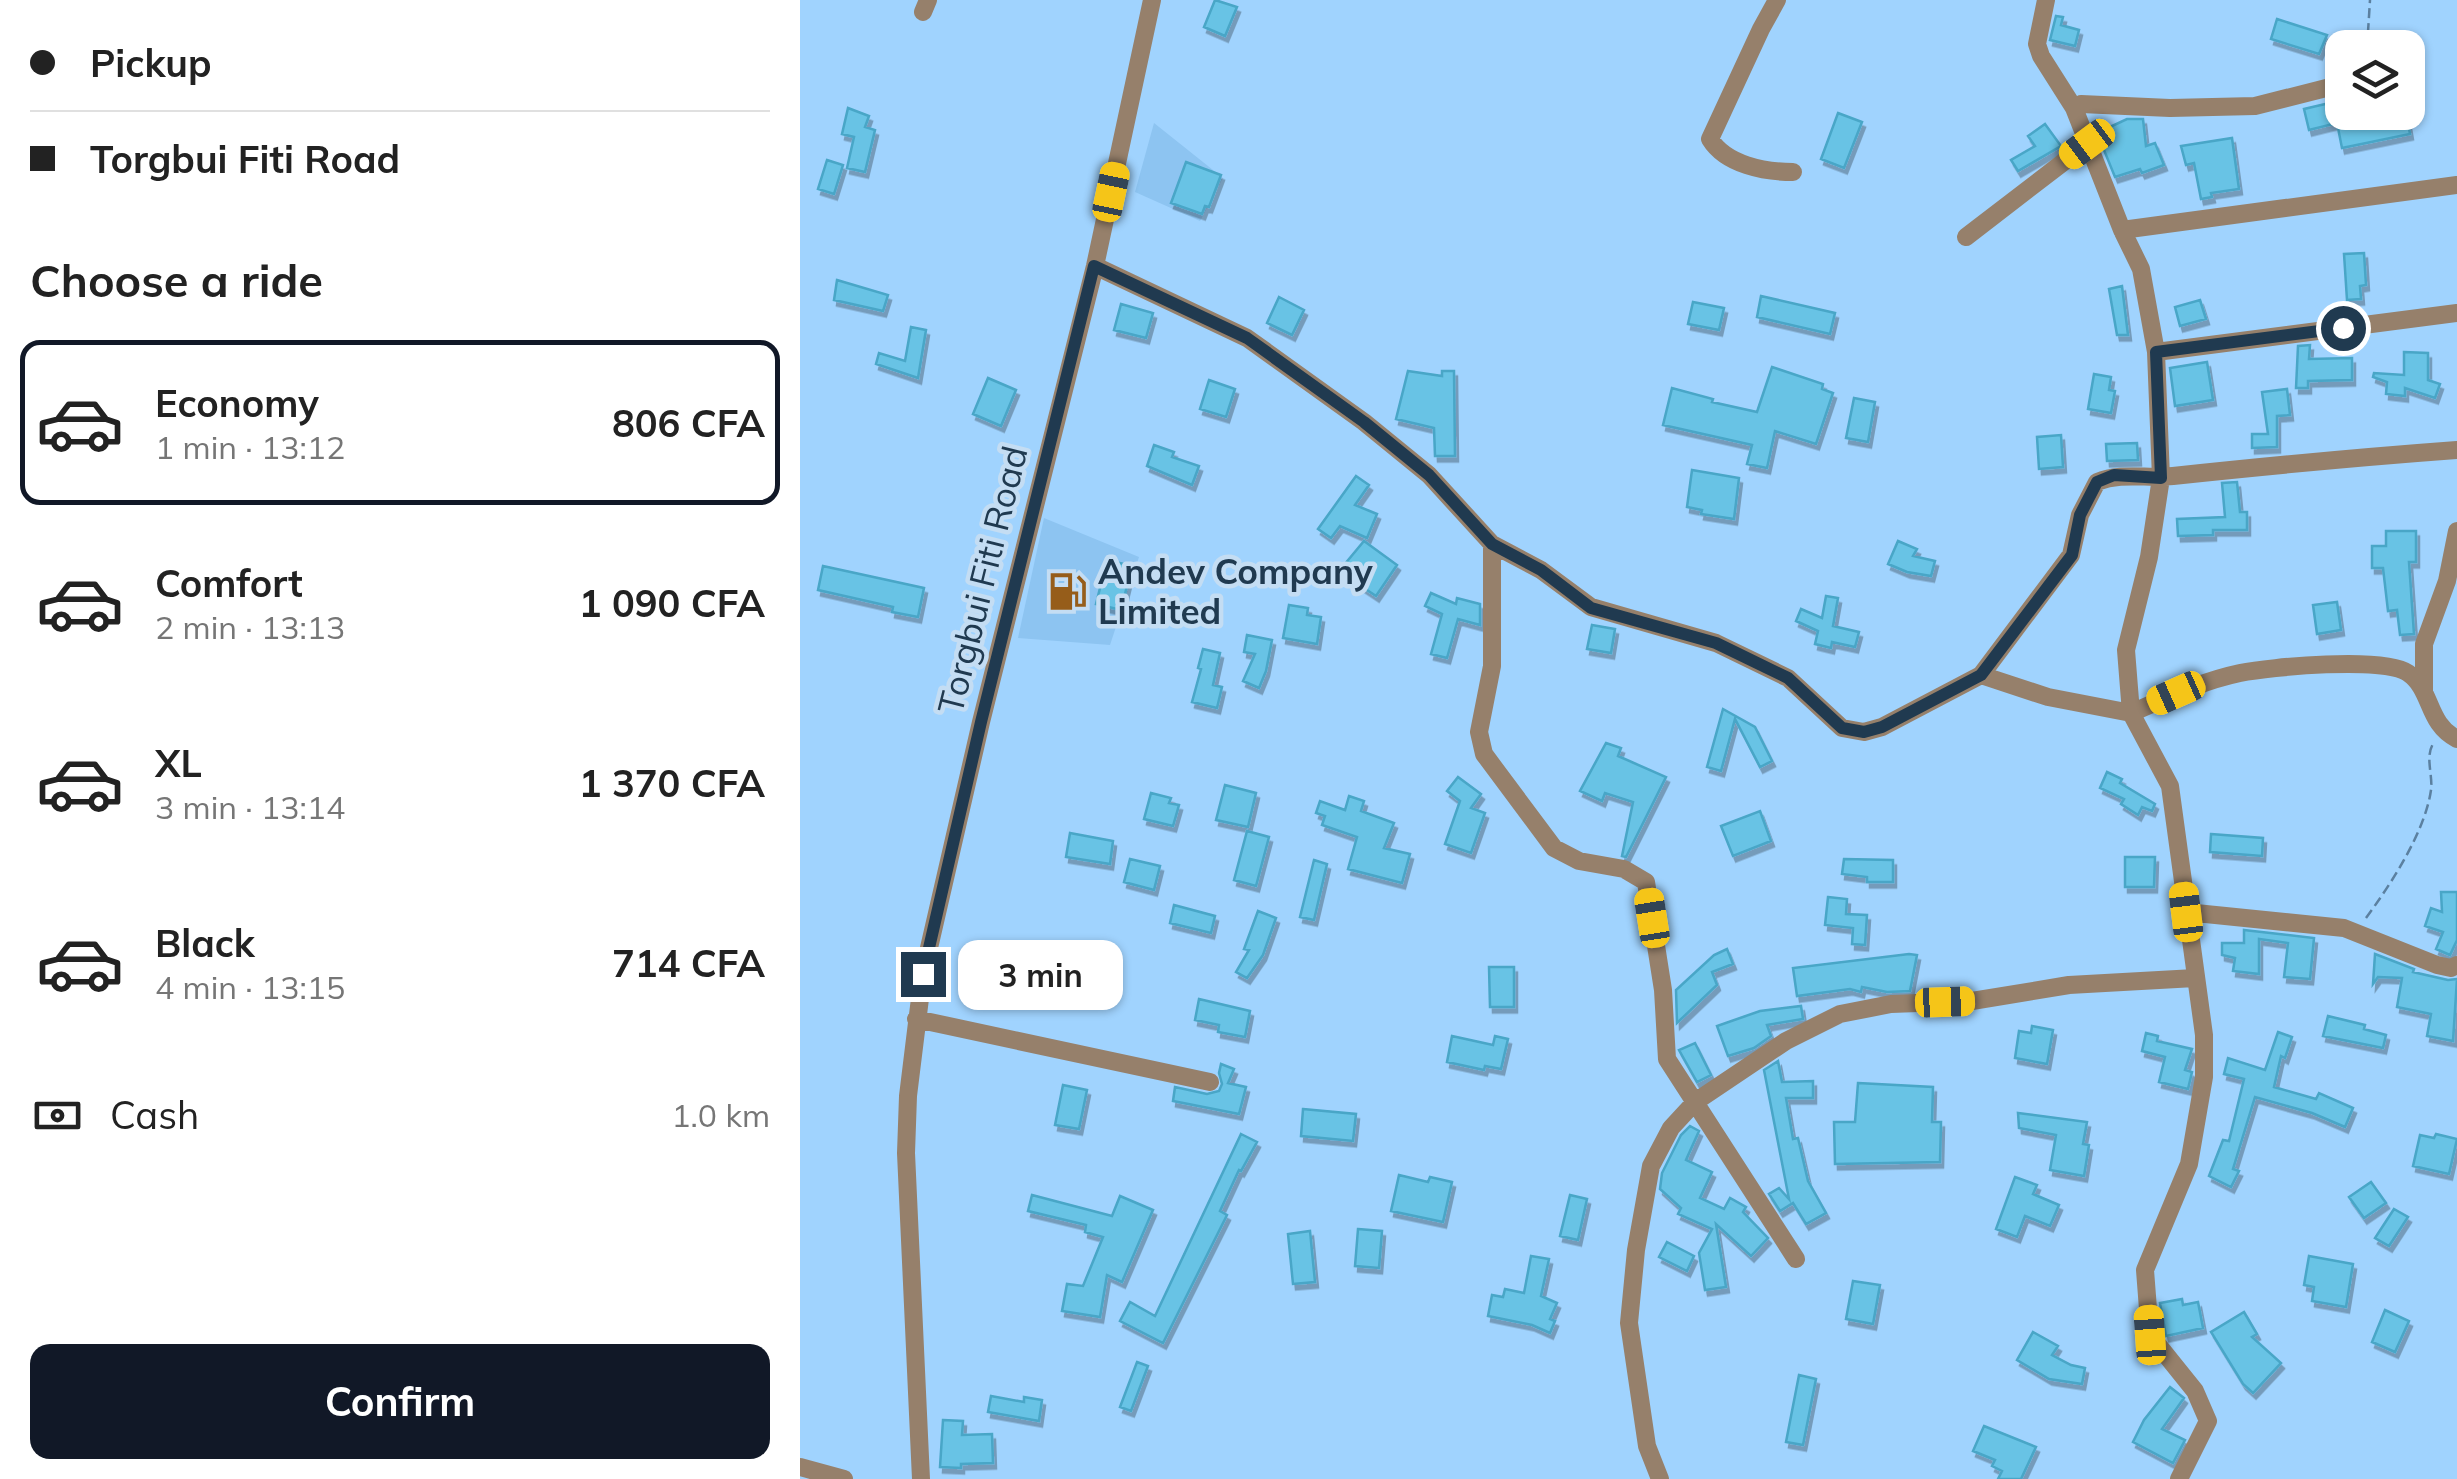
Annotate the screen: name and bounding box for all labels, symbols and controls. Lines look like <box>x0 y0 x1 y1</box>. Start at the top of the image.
map controls <box>2325 30 2425 130</box>
button: layers <box>2325 30 2425 130</box>
text: Pickup <box>90 39 212 87</box>
car <box>2054 114 2120 174</box>
text: Torgbui Fiti Road <box>90 135 400 183</box>
car <box>1090 160 1132 224</box>
text: Choose a ride <box>30 252 323 308</box>
route start <box>2321 306 2366 351</box>
icon: car <box>35 378 125 468</box>
text: Economy <box>155 379 319 427</box>
text: 806 CFA <box>612 399 765 447</box>
text: 1 min · 13:12 <box>155 427 345 467</box>
street label: Torgbui Fiti Road <box>928 441 1037 718</box>
place label: Andev Company Limited <box>1098 549 1374 633</box>
icon: car <box>35 558 125 648</box>
text: Comfort <box>155 559 303 607</box>
fuel station icon: Andev Company Limited <box>1047 571 1089 613</box>
text: 1 090 CFA <box>579 579 765 627</box>
text: 2 min · 13:13 <box>155 607 345 647</box>
car <box>2142 667 2210 719</box>
icon: car <box>35 738 125 828</box>
text: XL <box>155 739 202 787</box>
text: 1 370 CFA <box>579 759 765 807</box>
text: 3 min · 13:14 <box>155 787 345 827</box>
car <box>2167 880 2205 944</box>
car <box>1632 886 1672 950</box>
icon: car <box>35 918 125 1008</box>
text: Black <box>155 919 255 967</box>
text: 714 CFA <box>612 939 765 987</box>
callout: 3 min <box>958 939 1123 1009</box>
route end <box>901 952 946 997</box>
text: 3 min <box>998 955 1083 995</box>
text: 4 min · 13:15 <box>155 967 345 1007</box>
car <box>1914 986 1976 1018</box>
icon: cash <box>30 1088 85 1143</box>
text: Cash <box>110 1091 199 1139</box>
text: 1.0 km <box>671 1095 770 1135</box>
car <box>2133 1304 2167 1366</box>
button: Confirm <box>30 1344 770 1459</box>

